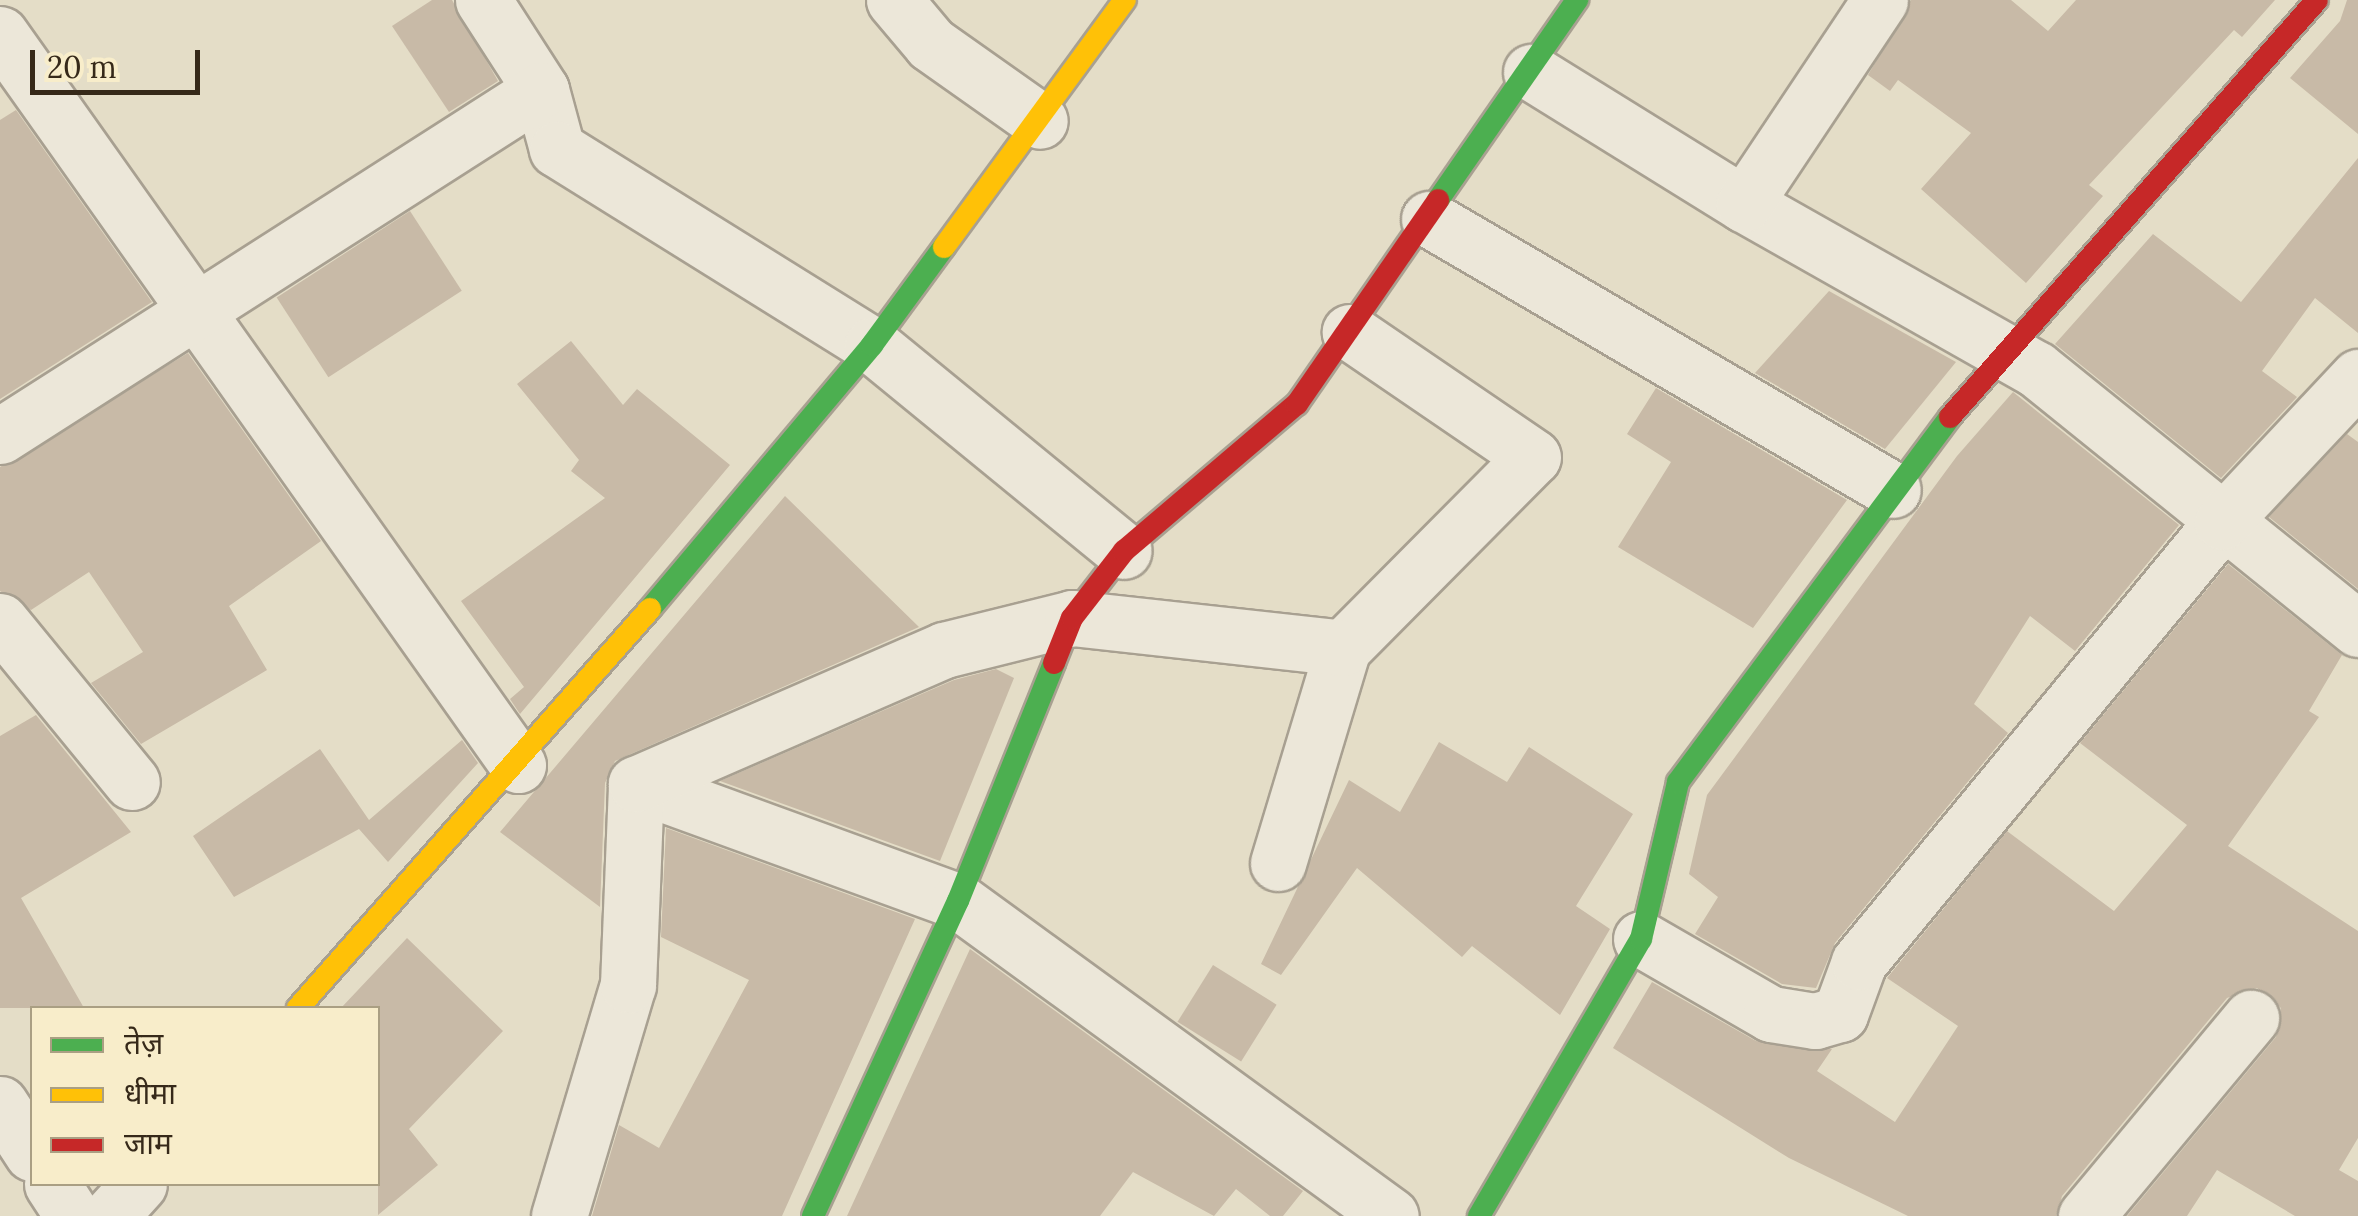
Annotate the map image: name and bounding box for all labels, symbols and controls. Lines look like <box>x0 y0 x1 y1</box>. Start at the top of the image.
scale bar <box>35 30 205 92</box>
text: 20 m <box>47 48 116 86</box>
legend <box>30 1006 380 1186</box>
text: तेज़ <box>124 1024 163 1062</box>
text: धीमा <box>124 1074 176 1112</box>
text: जाम <box>124 1124 172 1162</box>

